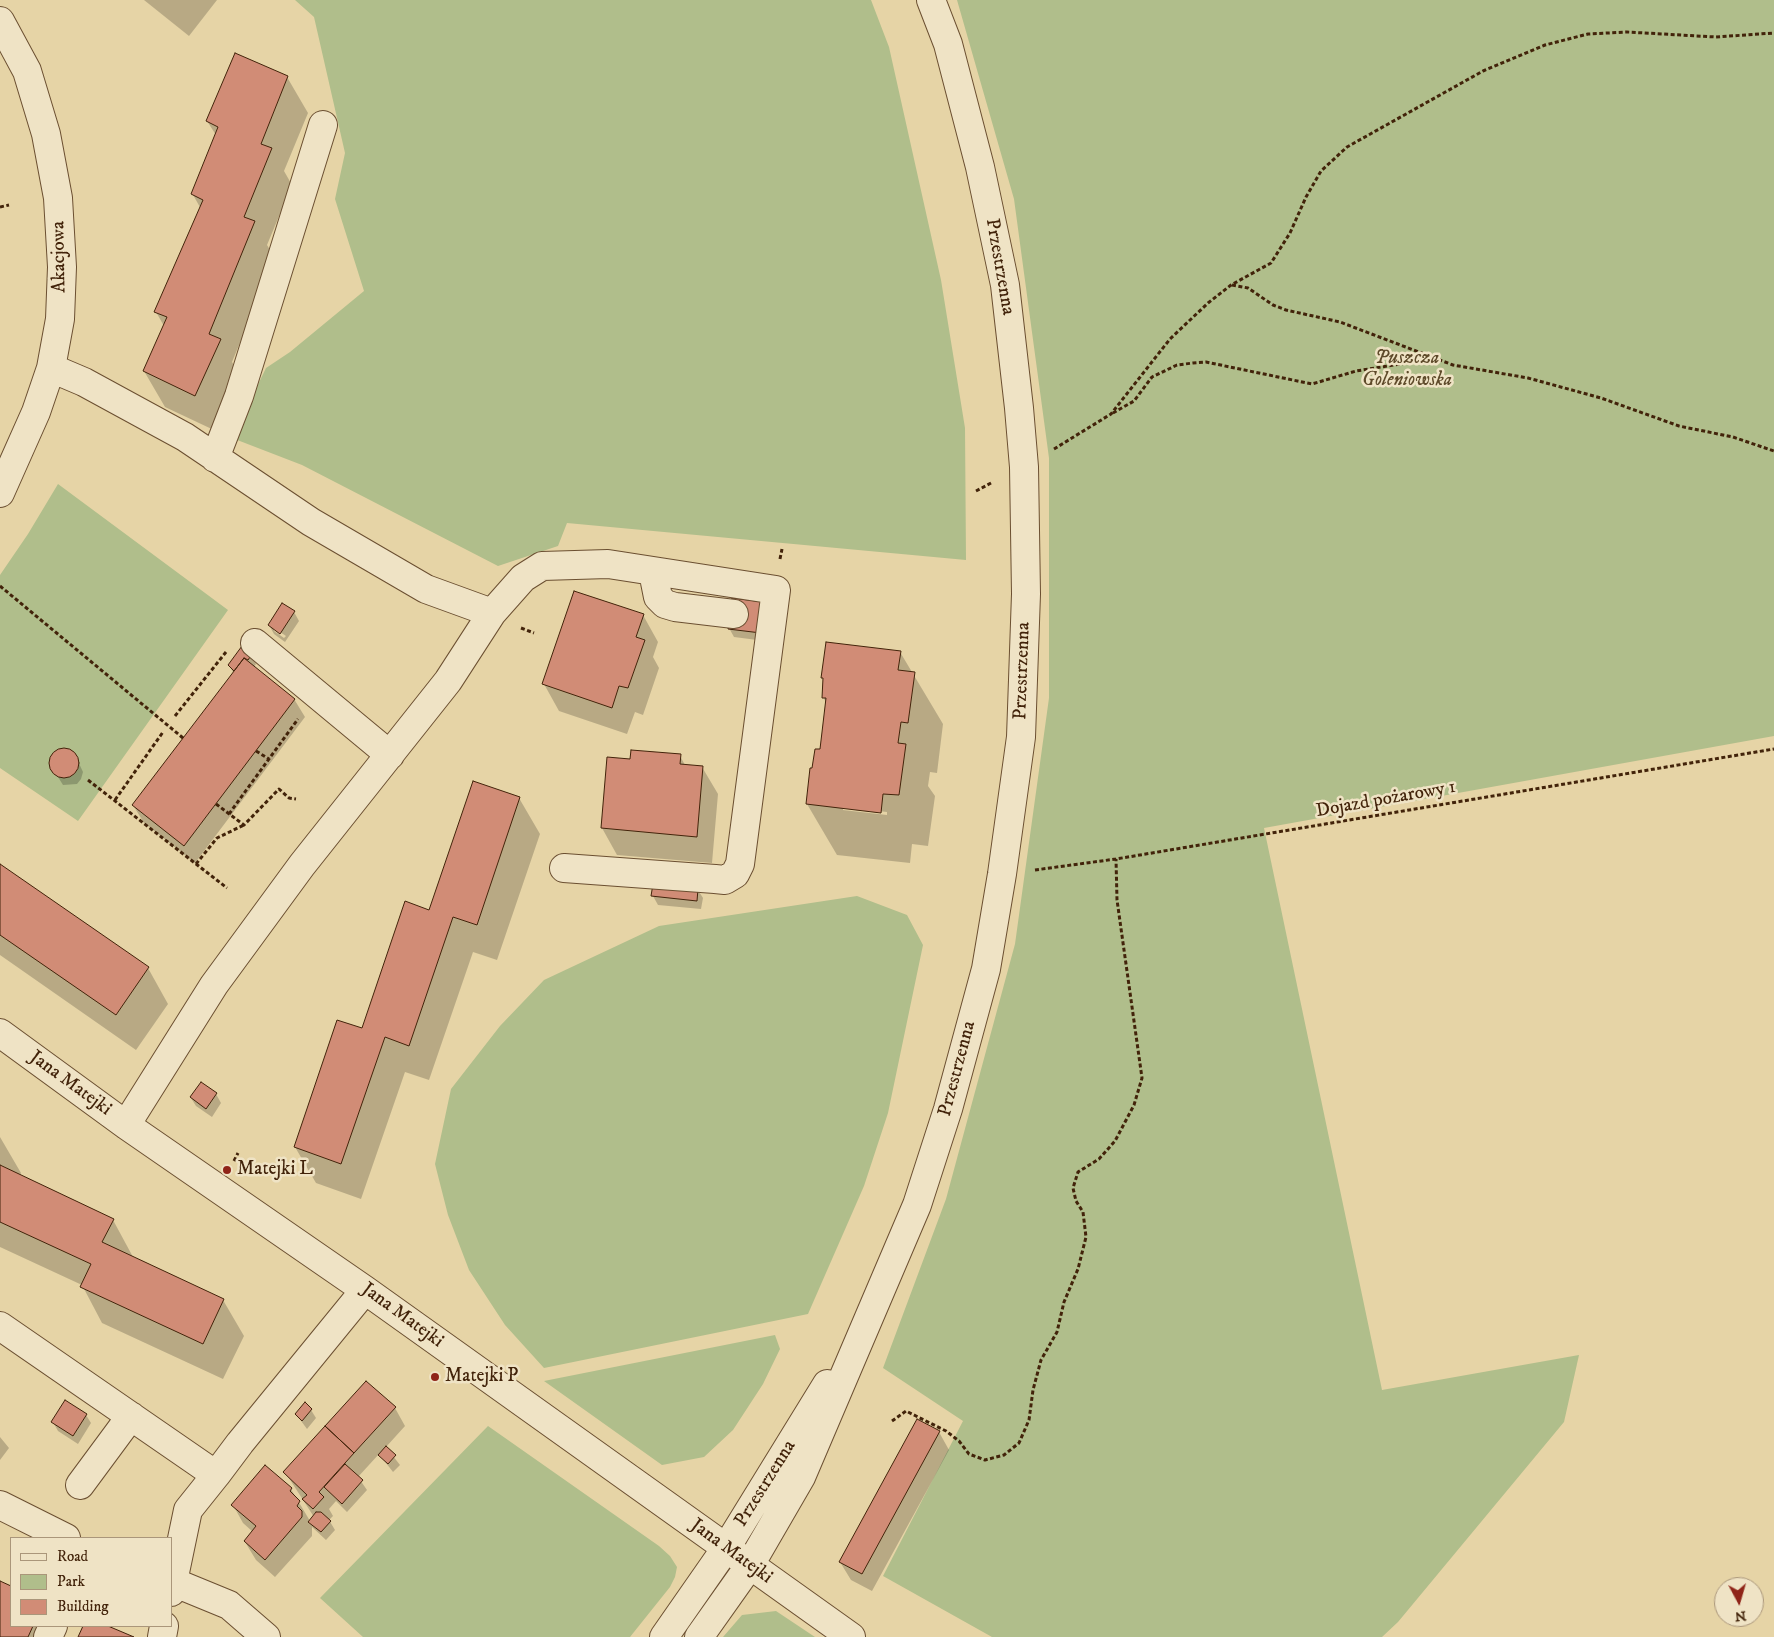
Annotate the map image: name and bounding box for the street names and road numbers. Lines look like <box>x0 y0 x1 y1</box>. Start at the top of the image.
street label: Przestrzenna <box>979 217 1019 317</box>
street label: Akacjowa <box>48 221 72 293</box>
street label: Przestrzenna <box>1010 622 1036 720</box>
street label: Dojazd pożarowy 1 <box>1314 776 1458 824</box>
street label: Przestrzenna <box>934 1019 982 1119</box>
street label: Jana Matejki <box>25 1047 115 1121</box>
street label: Jana Matejki <box>357 1279 447 1353</box>
street label: Przestrzenna <box>730 1437 802 1531</box>
street label: Jana Matejki <box>686 1515 776 1589</box>

